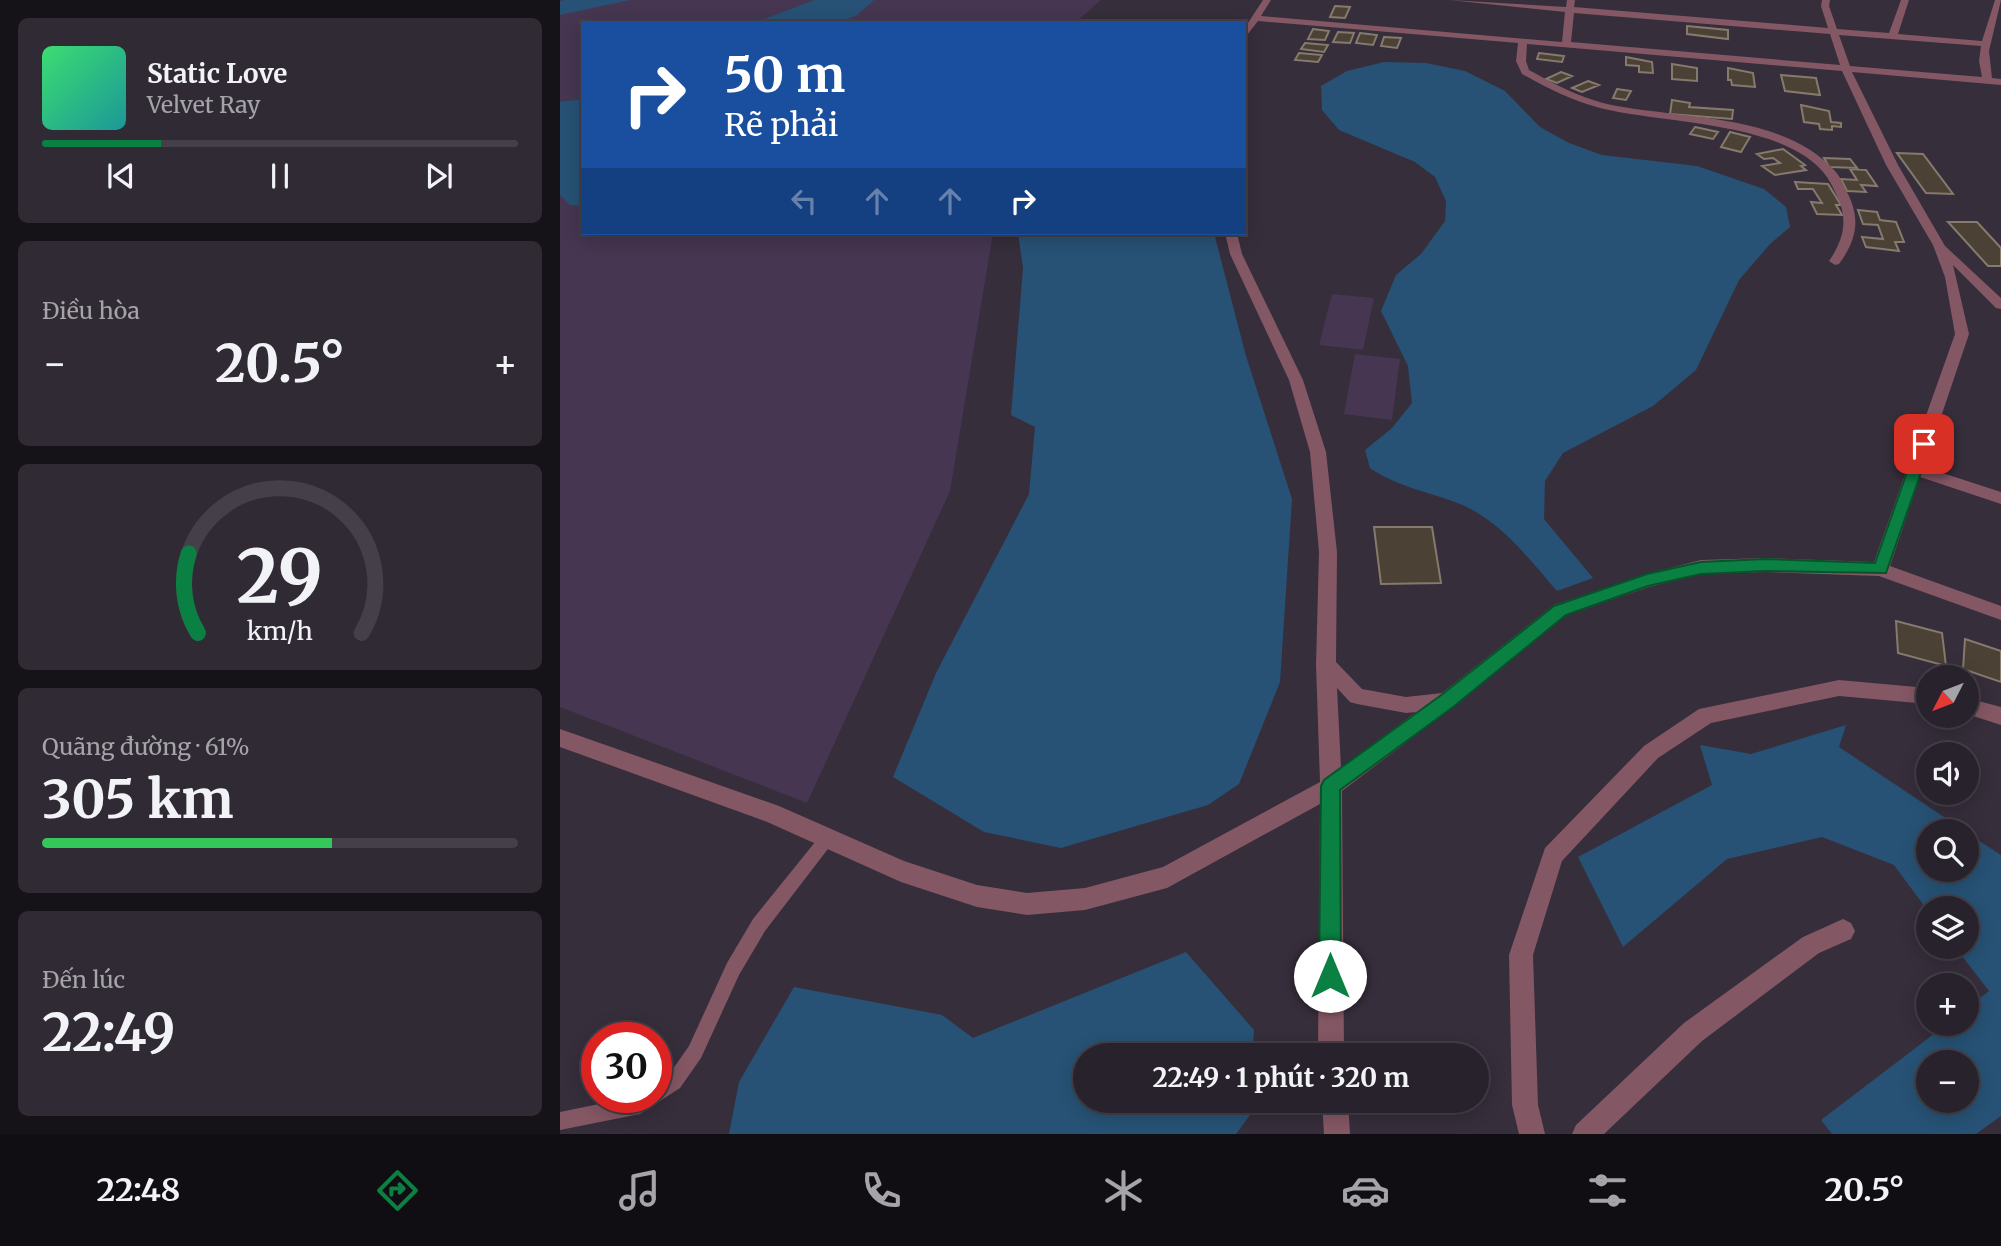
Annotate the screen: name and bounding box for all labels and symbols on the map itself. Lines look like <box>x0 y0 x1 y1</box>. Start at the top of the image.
pin <box>1894 414 1954 474</box>
north arrow <box>1916 665 1979 728</box>
position arrow <box>1293 939 1367 1013</box>
speed limit sign: 30 <box>581 1022 672 1113</box>

